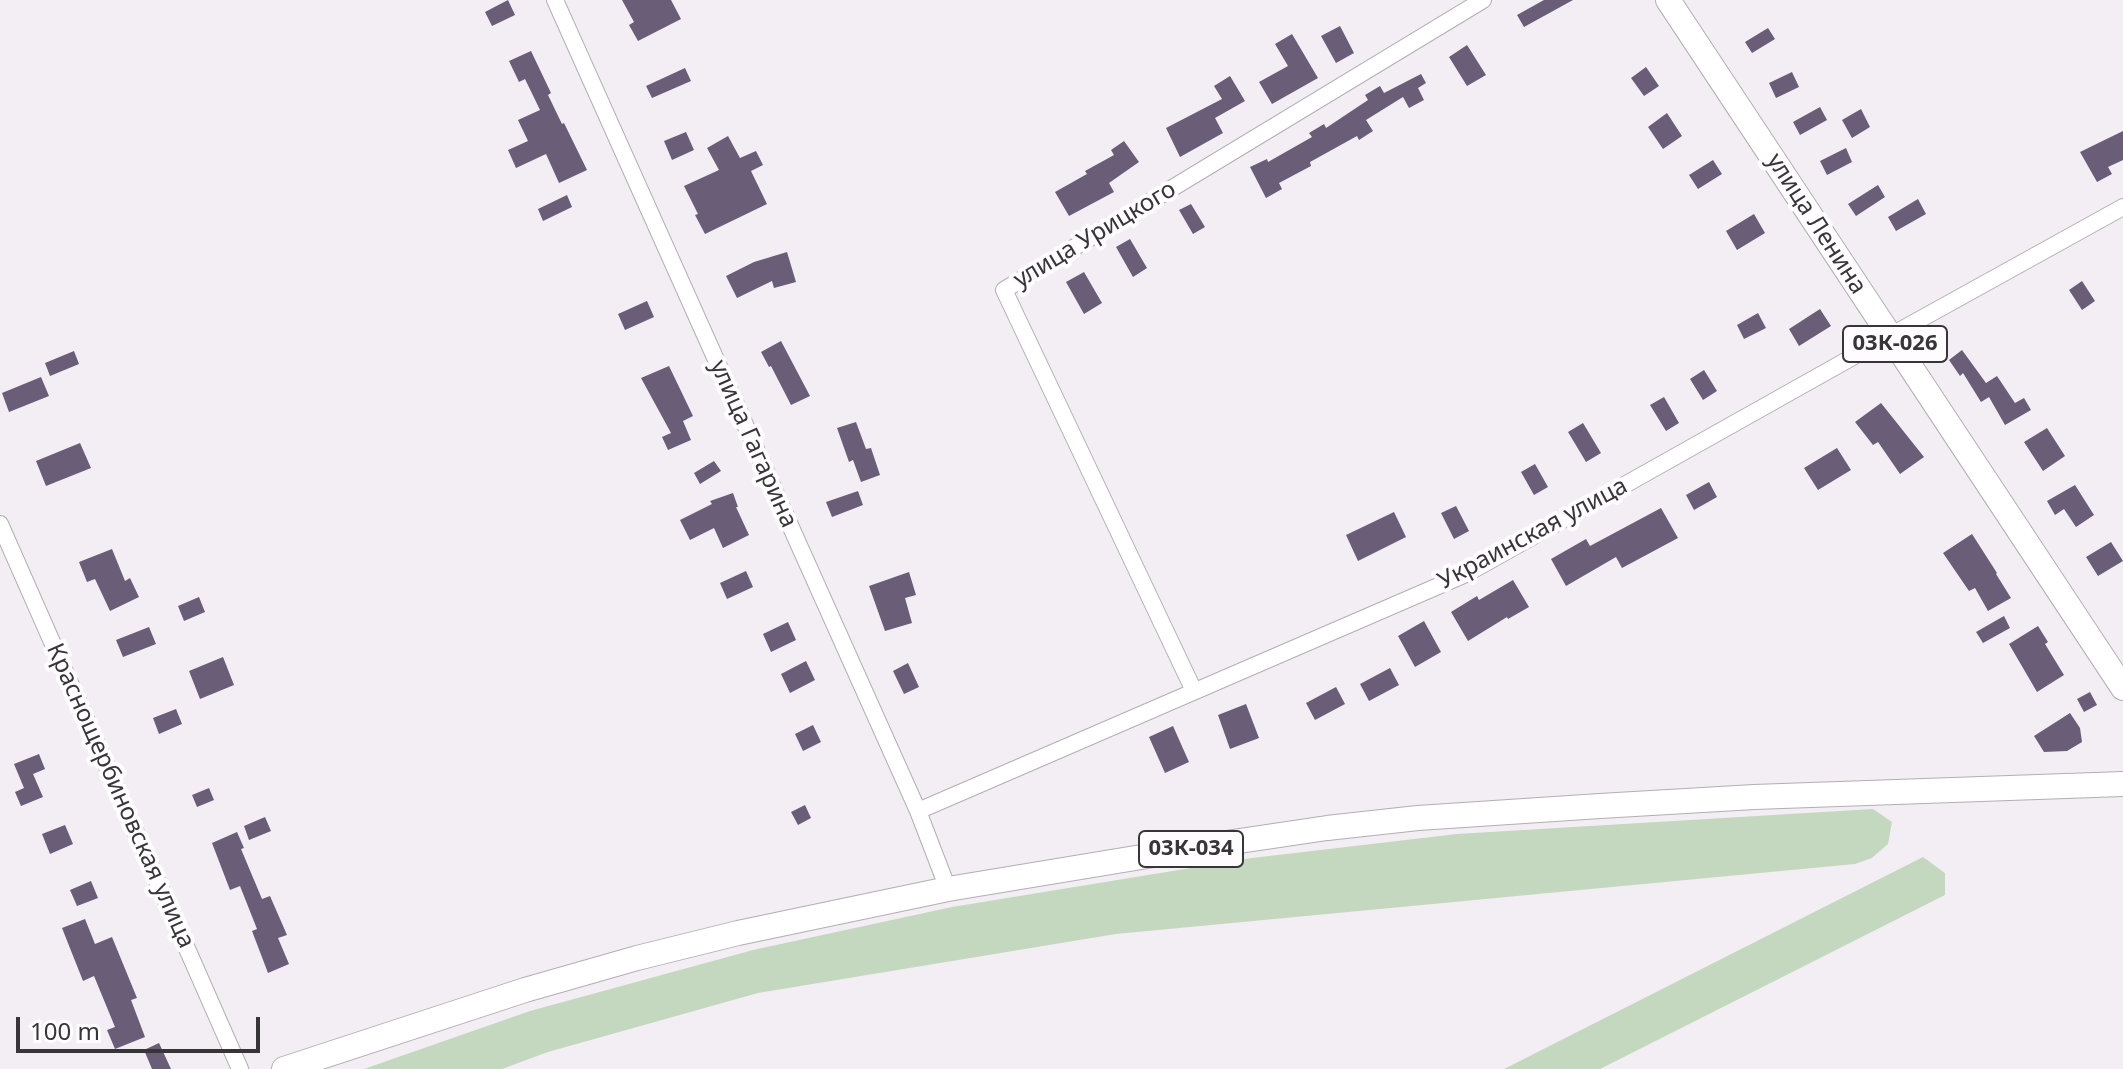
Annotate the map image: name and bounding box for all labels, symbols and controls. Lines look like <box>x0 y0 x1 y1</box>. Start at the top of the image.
street label: улица Ленина <box>1760 148 1872 300</box>
street label: улица Урицкого <box>1009 175 1181 295</box>
road number: 03К-026 <box>1843 326 1947 362</box>
street label: улица Гагарина <box>703 356 803 532</box>
street label: Украинская улица <box>1433 472 1633 596</box>
street label: Краснощербиновская улица <box>40 639 200 953</box>
road number: 03К-034 <box>1139 831 1243 867</box>
scale bar <box>20 1001 264 1051</box>
text: 100 m <box>30 1014 100 1047</box>

